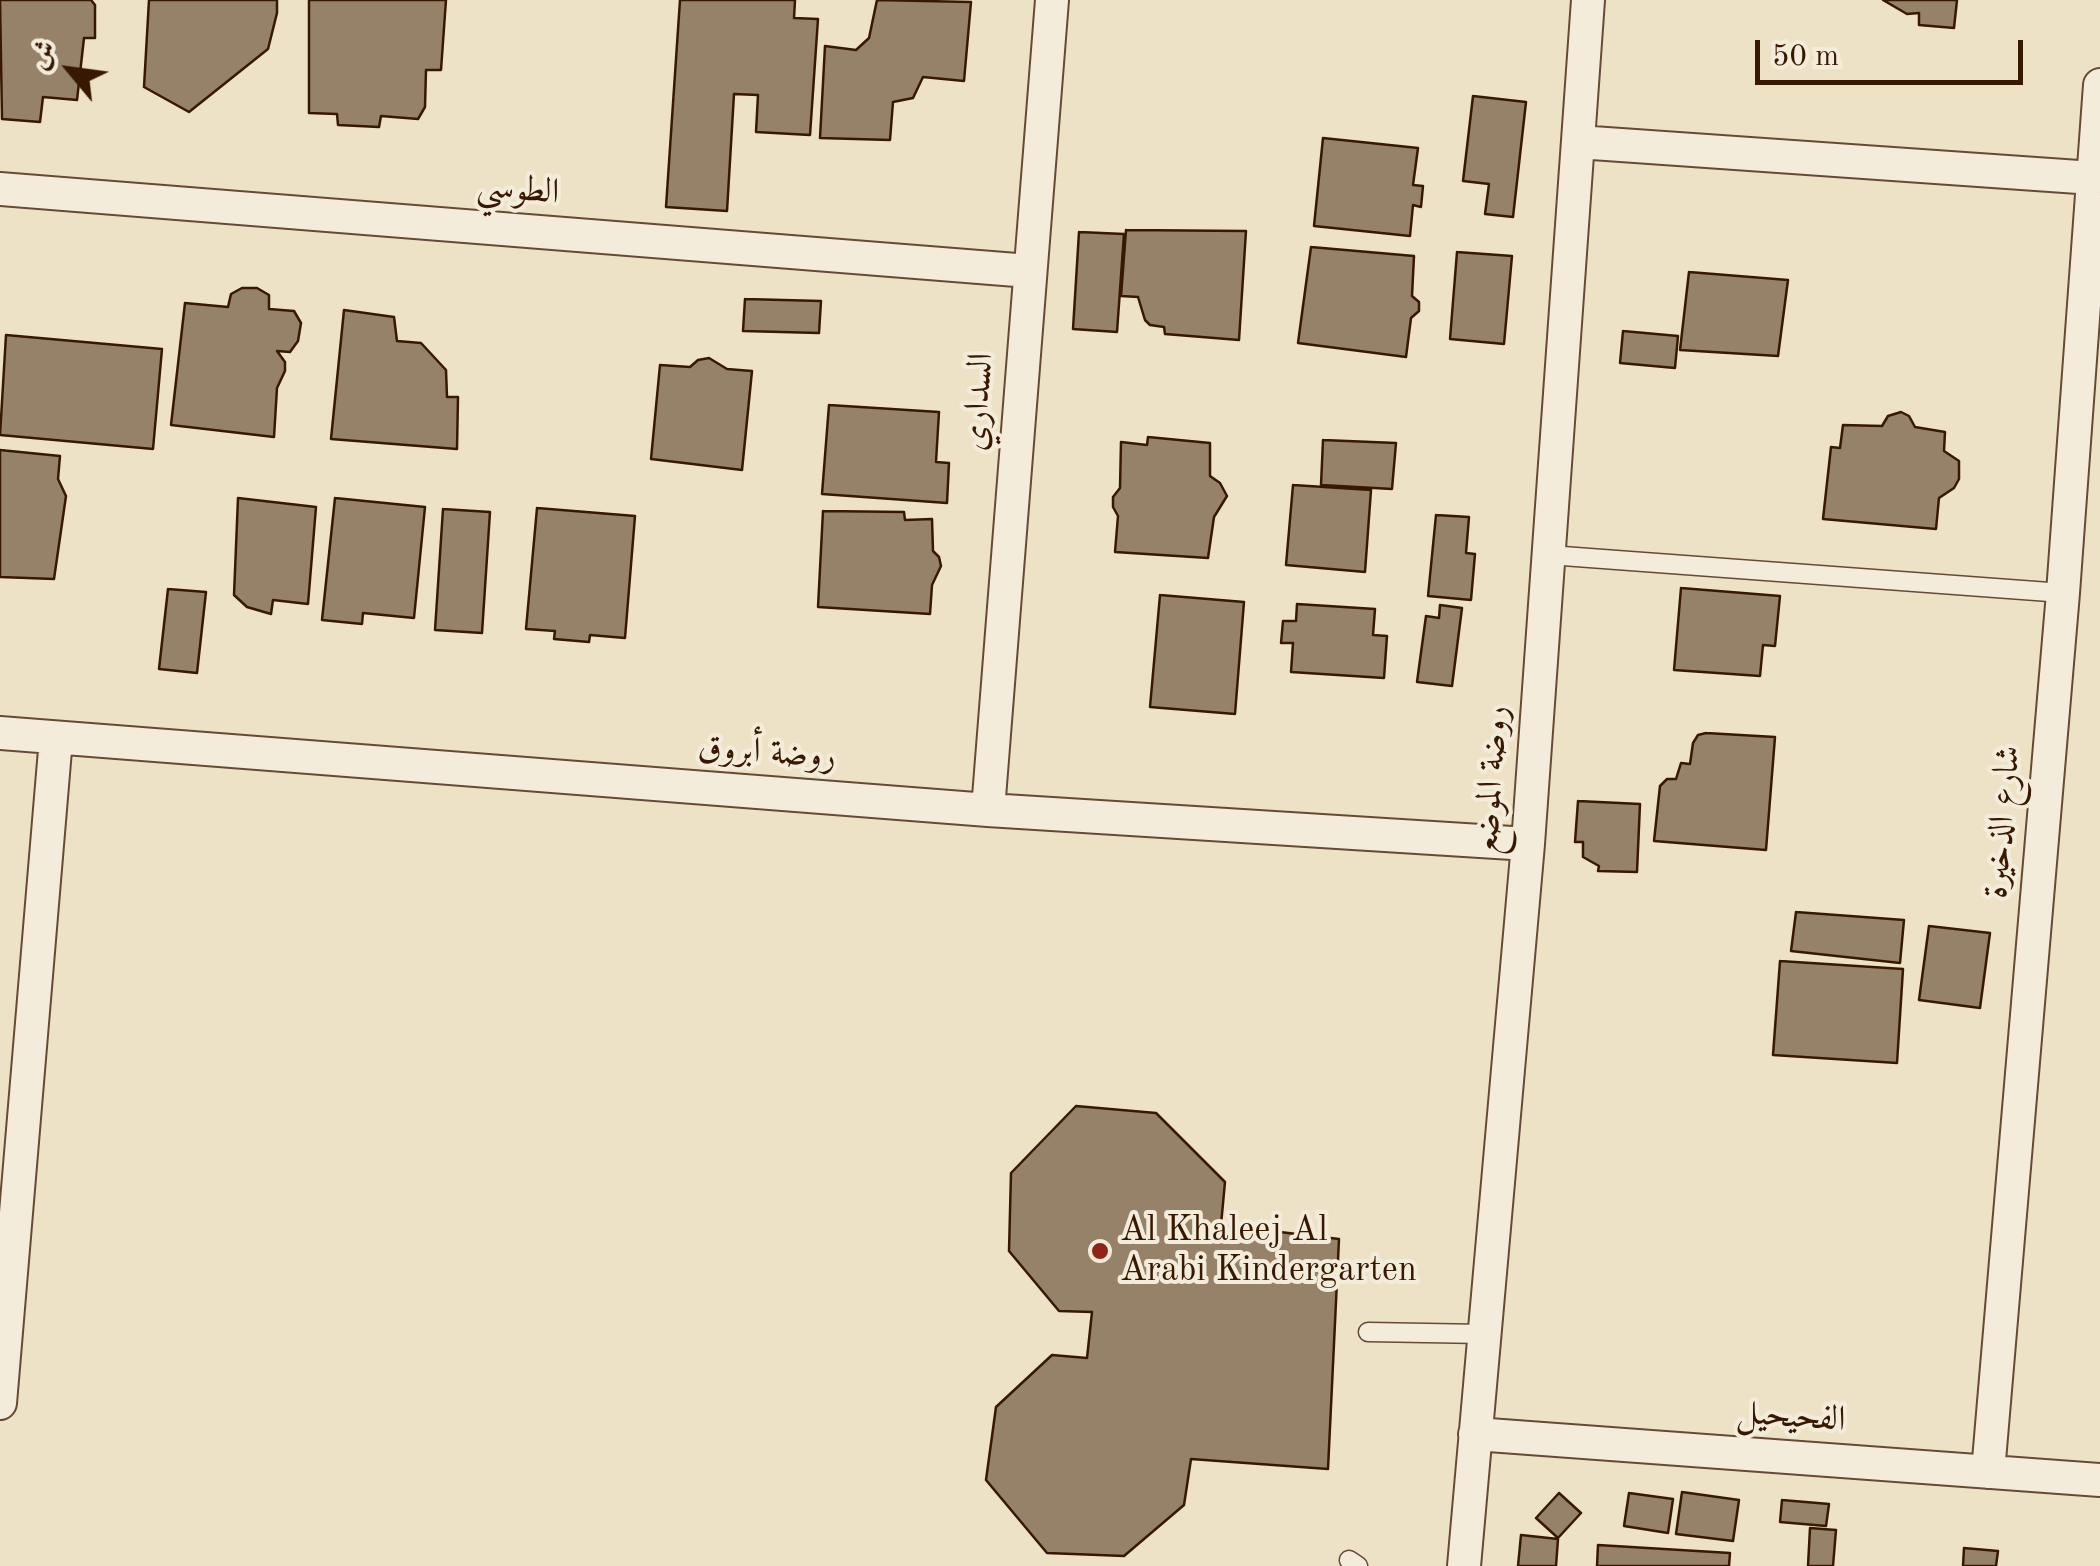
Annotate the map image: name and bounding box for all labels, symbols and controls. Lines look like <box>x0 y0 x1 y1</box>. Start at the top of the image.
north arrow <box>20 20 120 120</box>
scale bar <box>1760 20 2028 82</box>
text: ش <box>25 37 63 74</box>
text: 50 m <box>1772 42 1839 72</box>
street label: الطوسي <box>475 165 561 215</box>
street label: السداري <box>955 351 1003 453</box>
street label: روضة الموضع <box>1466 704 1518 856</box>
street label: روضة أبروق <box>697 727 837 779</box>
street label: شارع الذخيرة <box>1975 744 2031 900</box>
place label: Al Khaleej Al Arabi Kindergarten <box>1120 1210 1417 1292</box>
marker: Al Khaleej Al Arabi Kindergarten <box>1089 1240 1111 1262</box>
street label: الفحيحيل <box>1735 1392 1847 1442</box>

